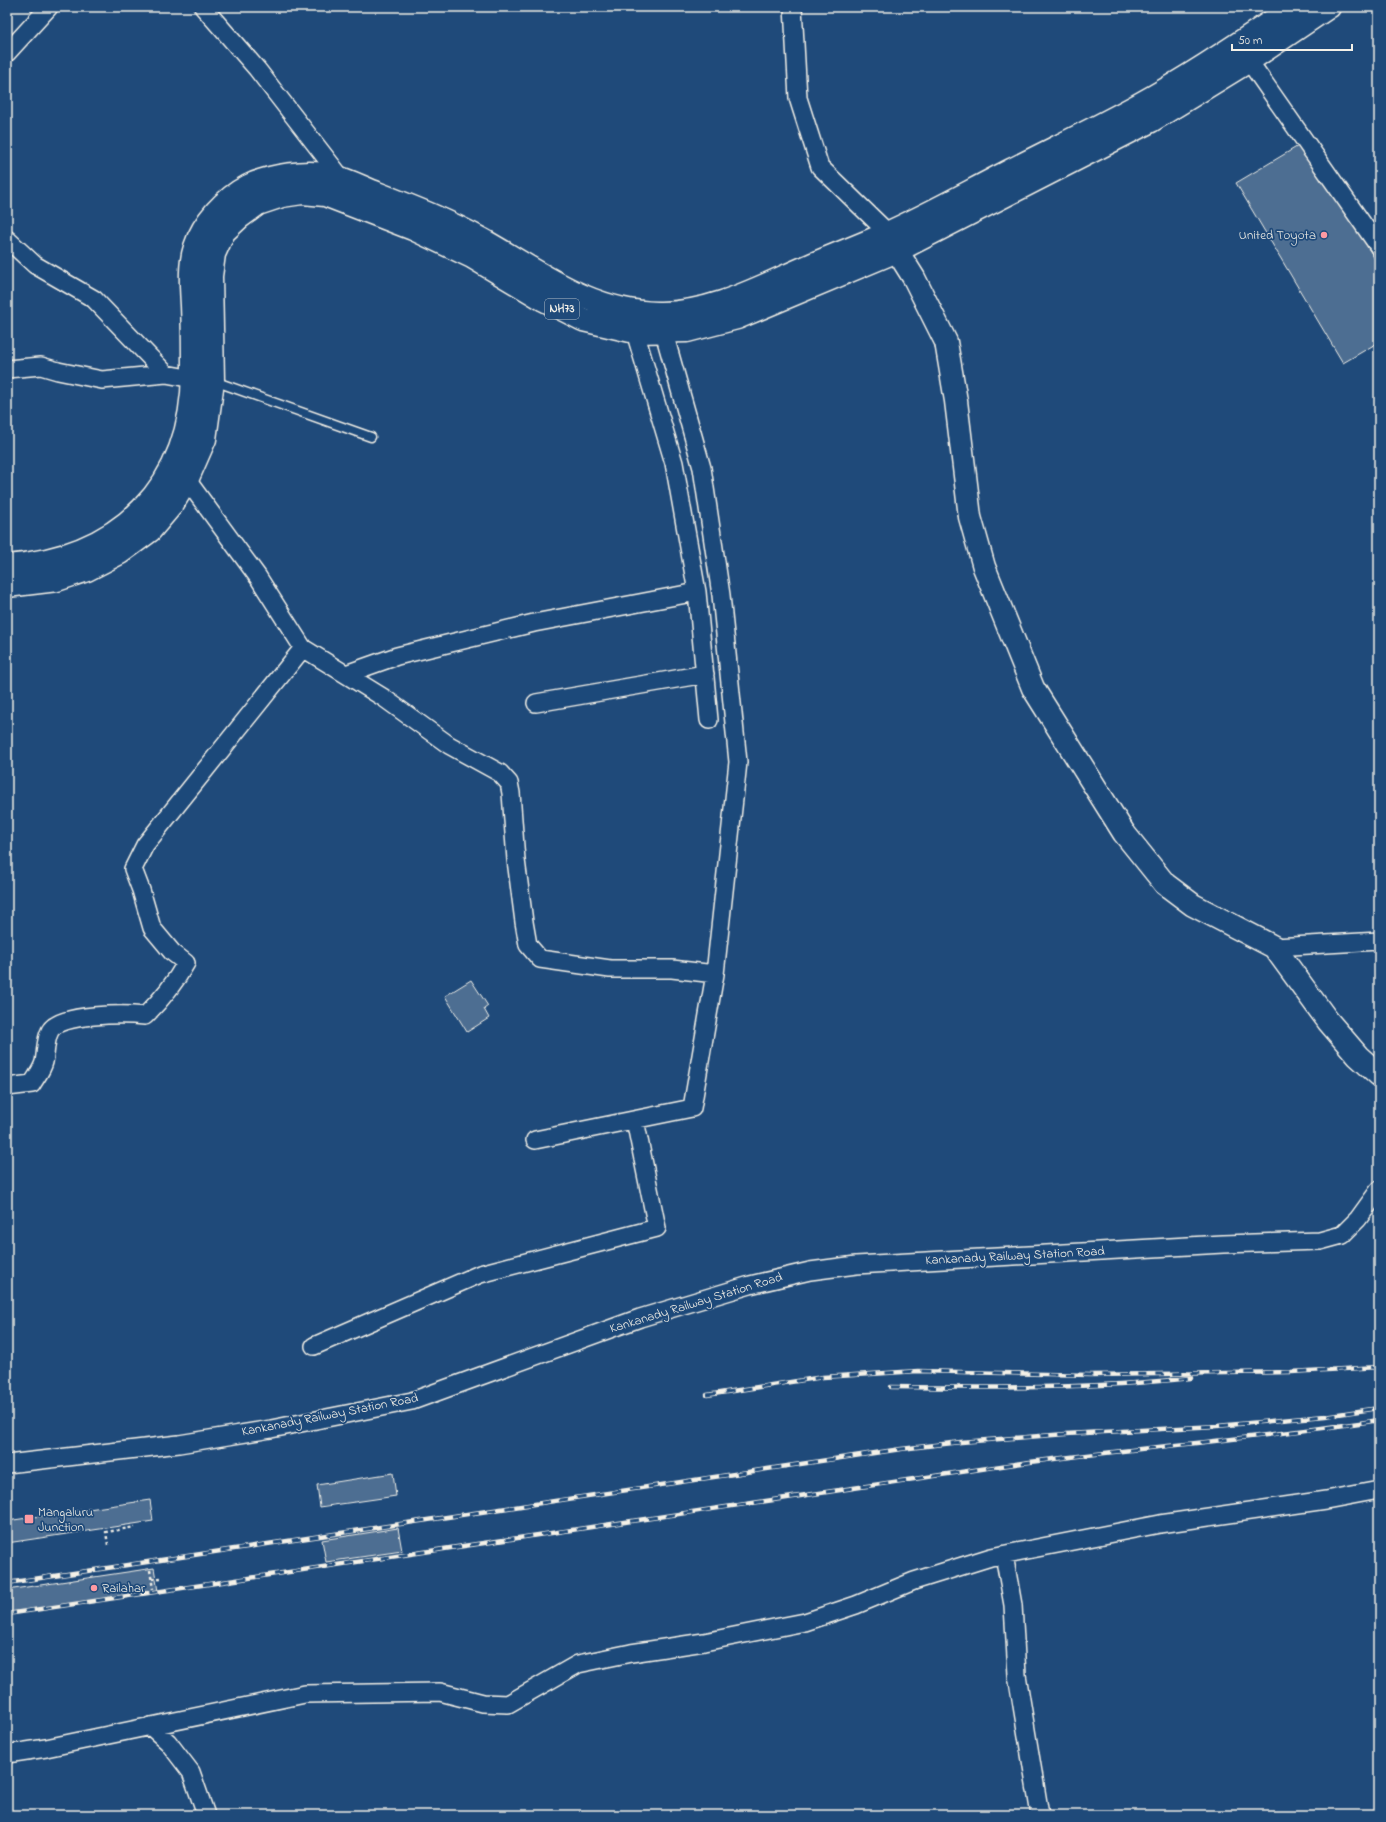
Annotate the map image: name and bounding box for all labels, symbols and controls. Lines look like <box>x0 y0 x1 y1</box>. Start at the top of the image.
scale bar <box>1232 26 1352 52</box>
text: 50 m <box>1238 32 1262 50</box>
place label: United Toyota <box>1239 226 1316 246</box>
marker: United Toyota <box>1319 230 1329 240</box>
road number: NH73 <box>545 299 579 319</box>
street label: Kankanady Railway Station Road <box>925 1242 1106 1271</box>
street label: Kankanady Railway Station Road <box>607 1267 786 1339</box>
street label: Kankanady Railway Station Road <box>240 1388 421 1442</box>
place label: Mangaluru Junction <box>38 1503 93 1537</box>
marker: Mangaluru Junction <box>23 1513 35 1525</box>
place label: Railahar <box>102 1579 146 1598</box>
marker: Railahar <box>89 1583 99 1593</box>

